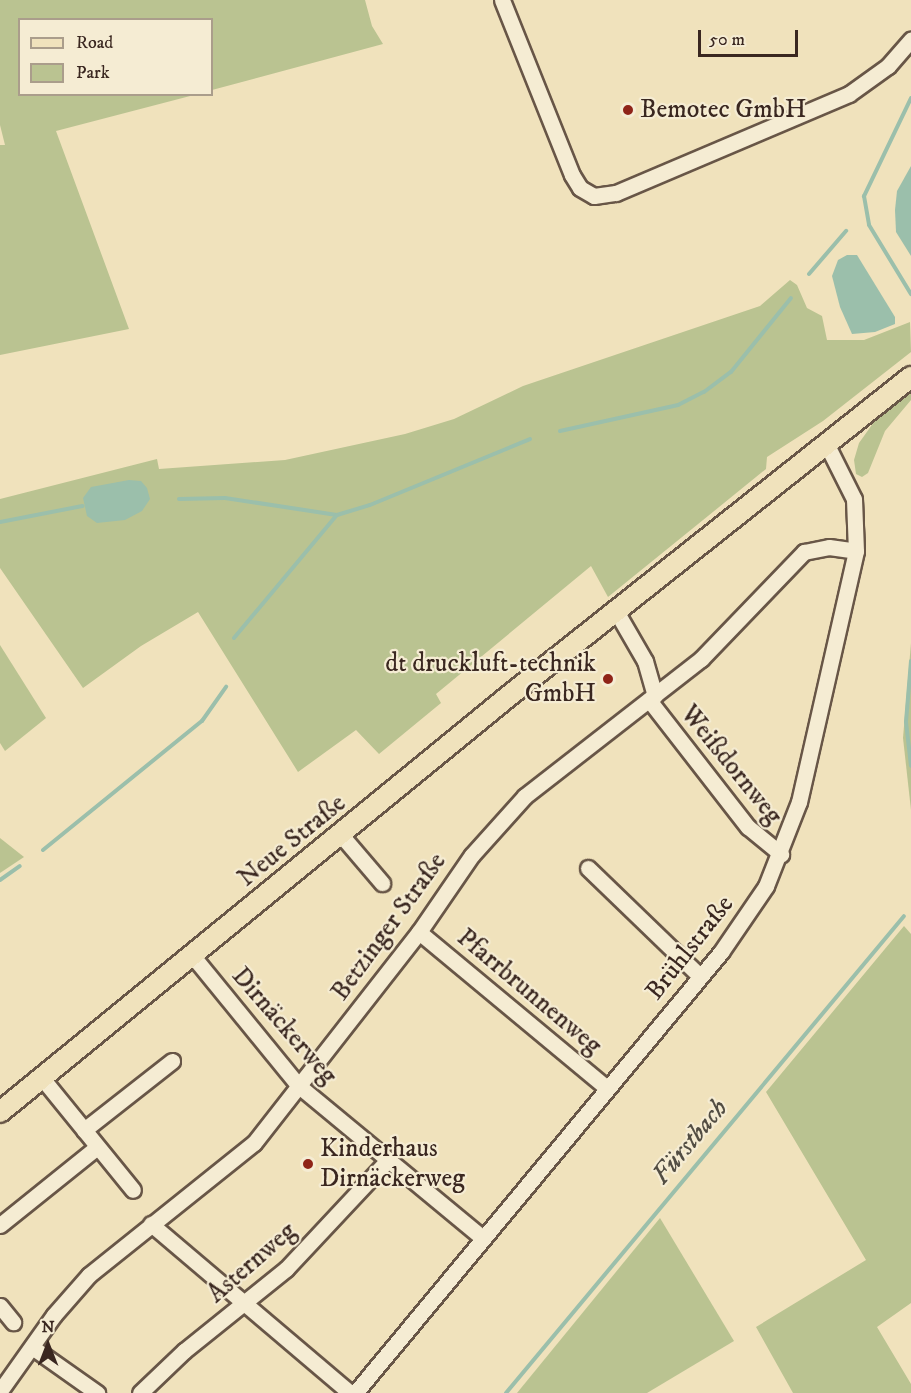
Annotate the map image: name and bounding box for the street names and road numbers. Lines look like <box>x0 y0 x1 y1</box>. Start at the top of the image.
street label: Weißdornweg <box>673 699 789 831</box>
street label: Neue Straße <box>232 788 352 894</box>
street label: Betzinger Straße <box>325 847 453 1007</box>
street label: Brühlstraße <box>639 889 741 1007</box>
street label: Pfarrbrunnenweg <box>450 922 608 1062</box>
street label: Dirnäckerweg <box>225 961 343 1091</box>
street label: Asternweg <box>201 1216 303 1310</box>

